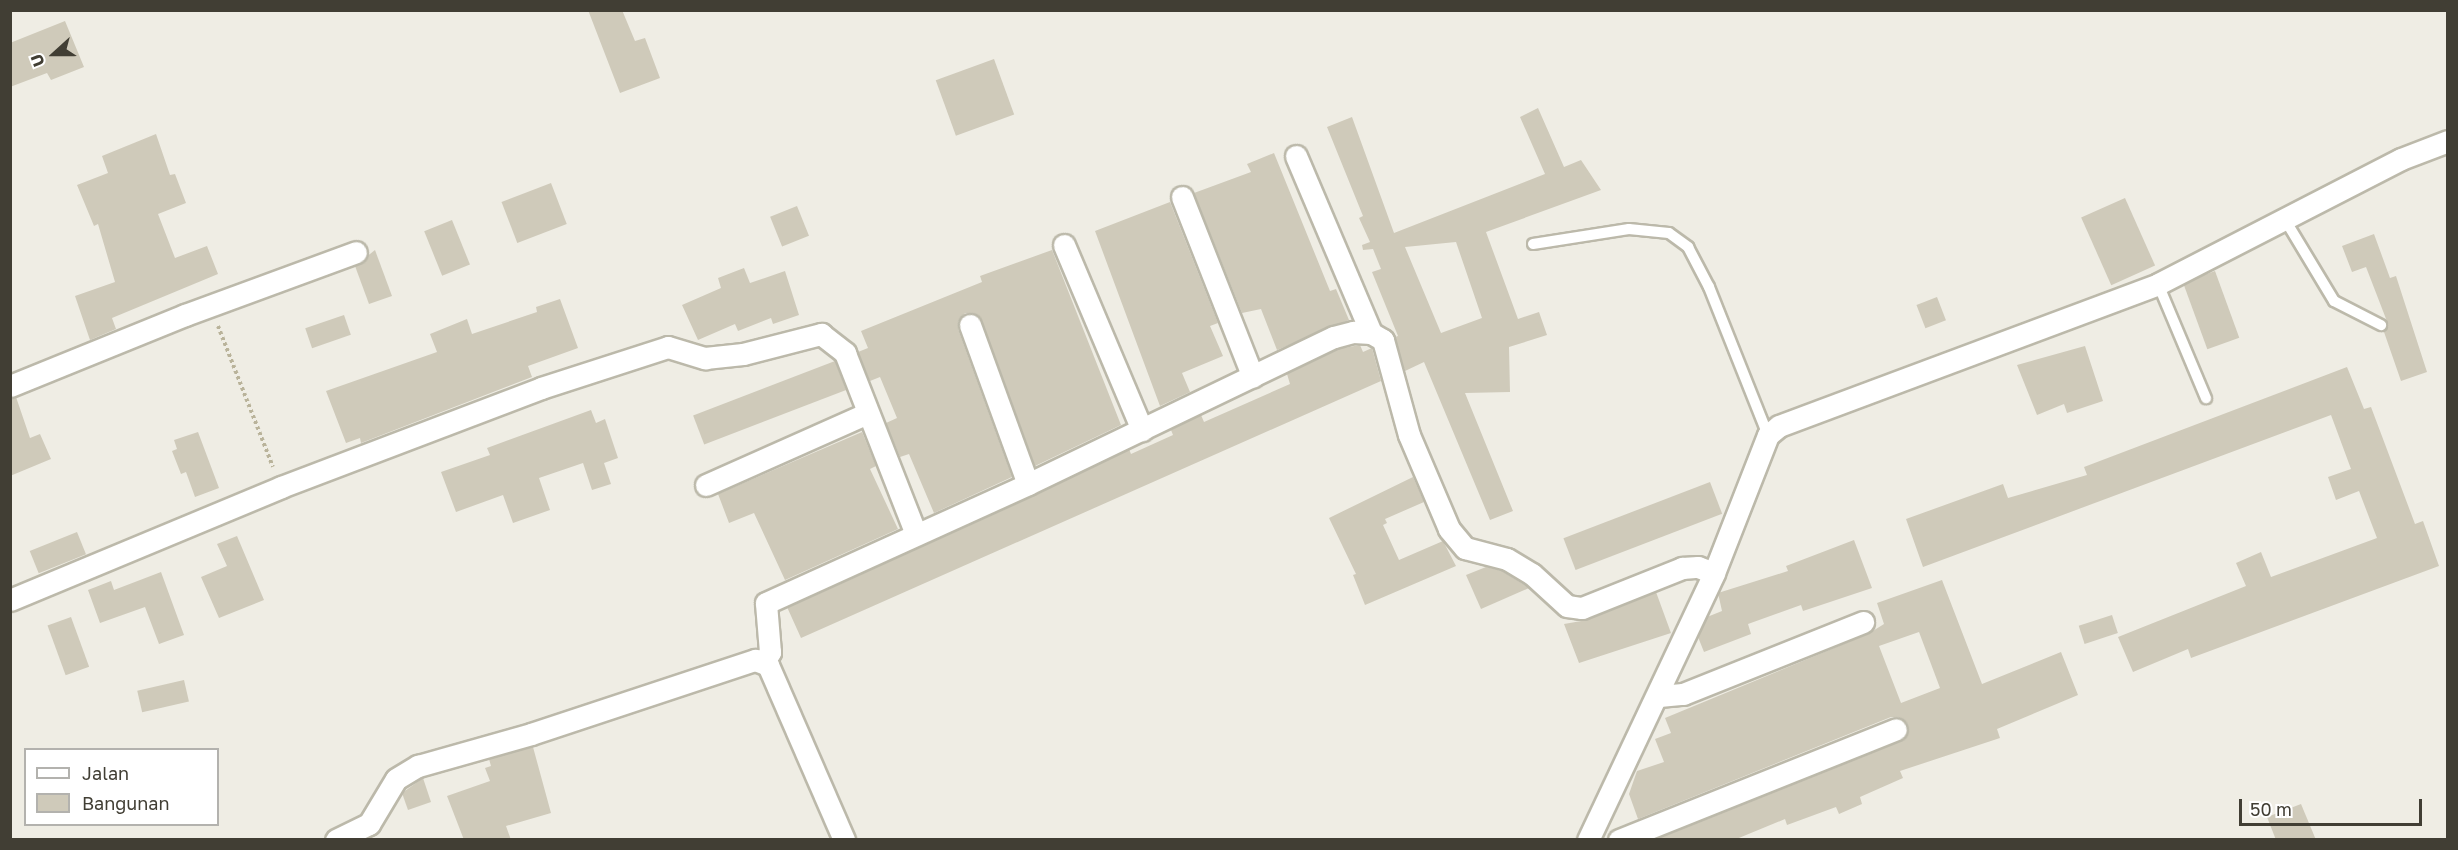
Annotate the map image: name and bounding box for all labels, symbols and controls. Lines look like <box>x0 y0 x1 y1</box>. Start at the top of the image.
north arrow <box>24 24 84 84</box>
text: U <box>26 51 49 69</box>
legend <box>24 748 219 826</box>
text: Jalan <box>82 762 129 784</box>
scale bar <box>2242 787 2425 825</box>
text: Bangunan <box>82 792 170 814</box>
text: 50 m <box>2250 798 2292 820</box>

